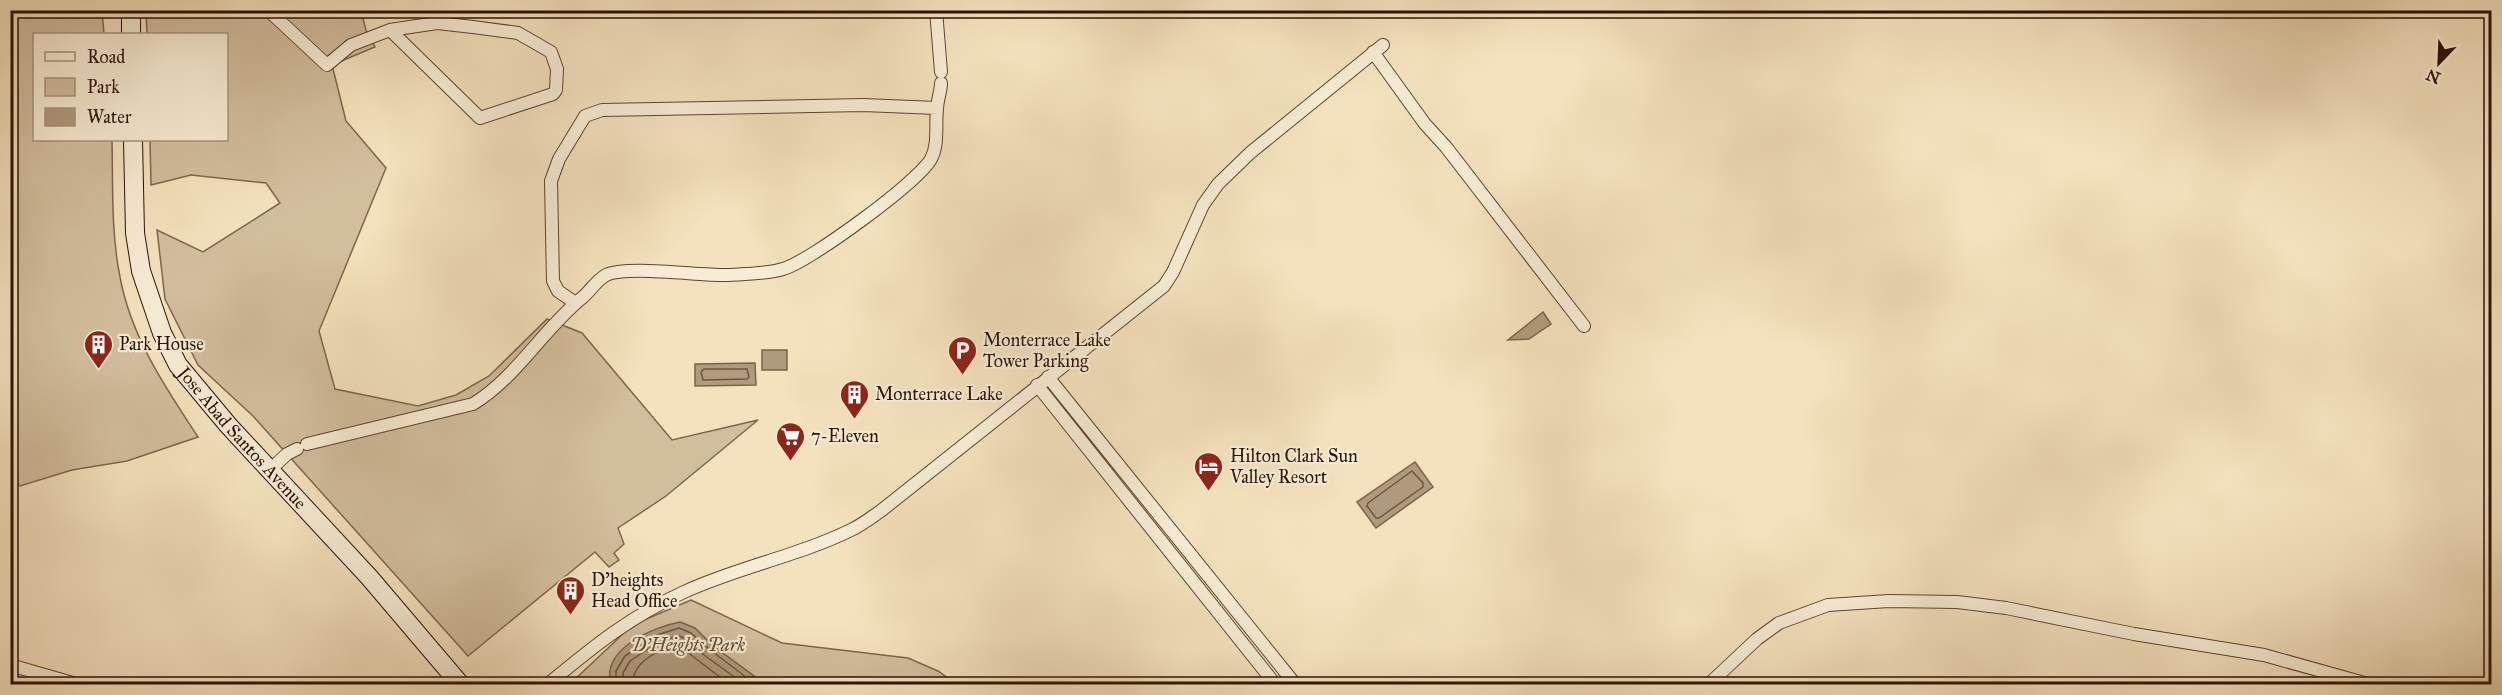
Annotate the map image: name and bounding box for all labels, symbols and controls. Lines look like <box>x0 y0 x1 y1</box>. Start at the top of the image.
legend <box>33 33 228 141</box>
north arrow <box>2409 33 2469 93</box>
text: Road <box>87 46 125 68</box>
text: N <box>2423 65 2443 88</box>
text: Park <box>87 76 120 98</box>
text: Water <box>87 106 132 128</box>
building icon: Park House <box>82 328 114 370</box>
place label: Monterrace Lake Tower Parking <box>983 329 1111 373</box>
place label: Park House <box>119 333 204 355</box>
parking icon: Monterrace Lake Tower Parking <box>946 334 978 376</box>
street label: Jose Abad Santos Avenue <box>171 361 311 514</box>
building icon: Monterrace Lake <box>838 378 870 420</box>
place label: Monterrace Lake <box>875 383 1003 405</box>
supermarket icon: 7-Eleven <box>774 420 806 462</box>
place label: 7-Eleven <box>811 425 879 447</box>
place label: Hilton Clark Sun Valley Resort <box>1229 445 1358 488</box>
hotel icon: Hilton Clark Sun Valley Resort <box>1193 450 1225 492</box>
place label: D'heights Head Office <box>591 569 677 612</box>
building icon: D'heights Head Office <box>554 574 586 616</box>
park label: D'Heights Park <box>631 634 745 656</box>

